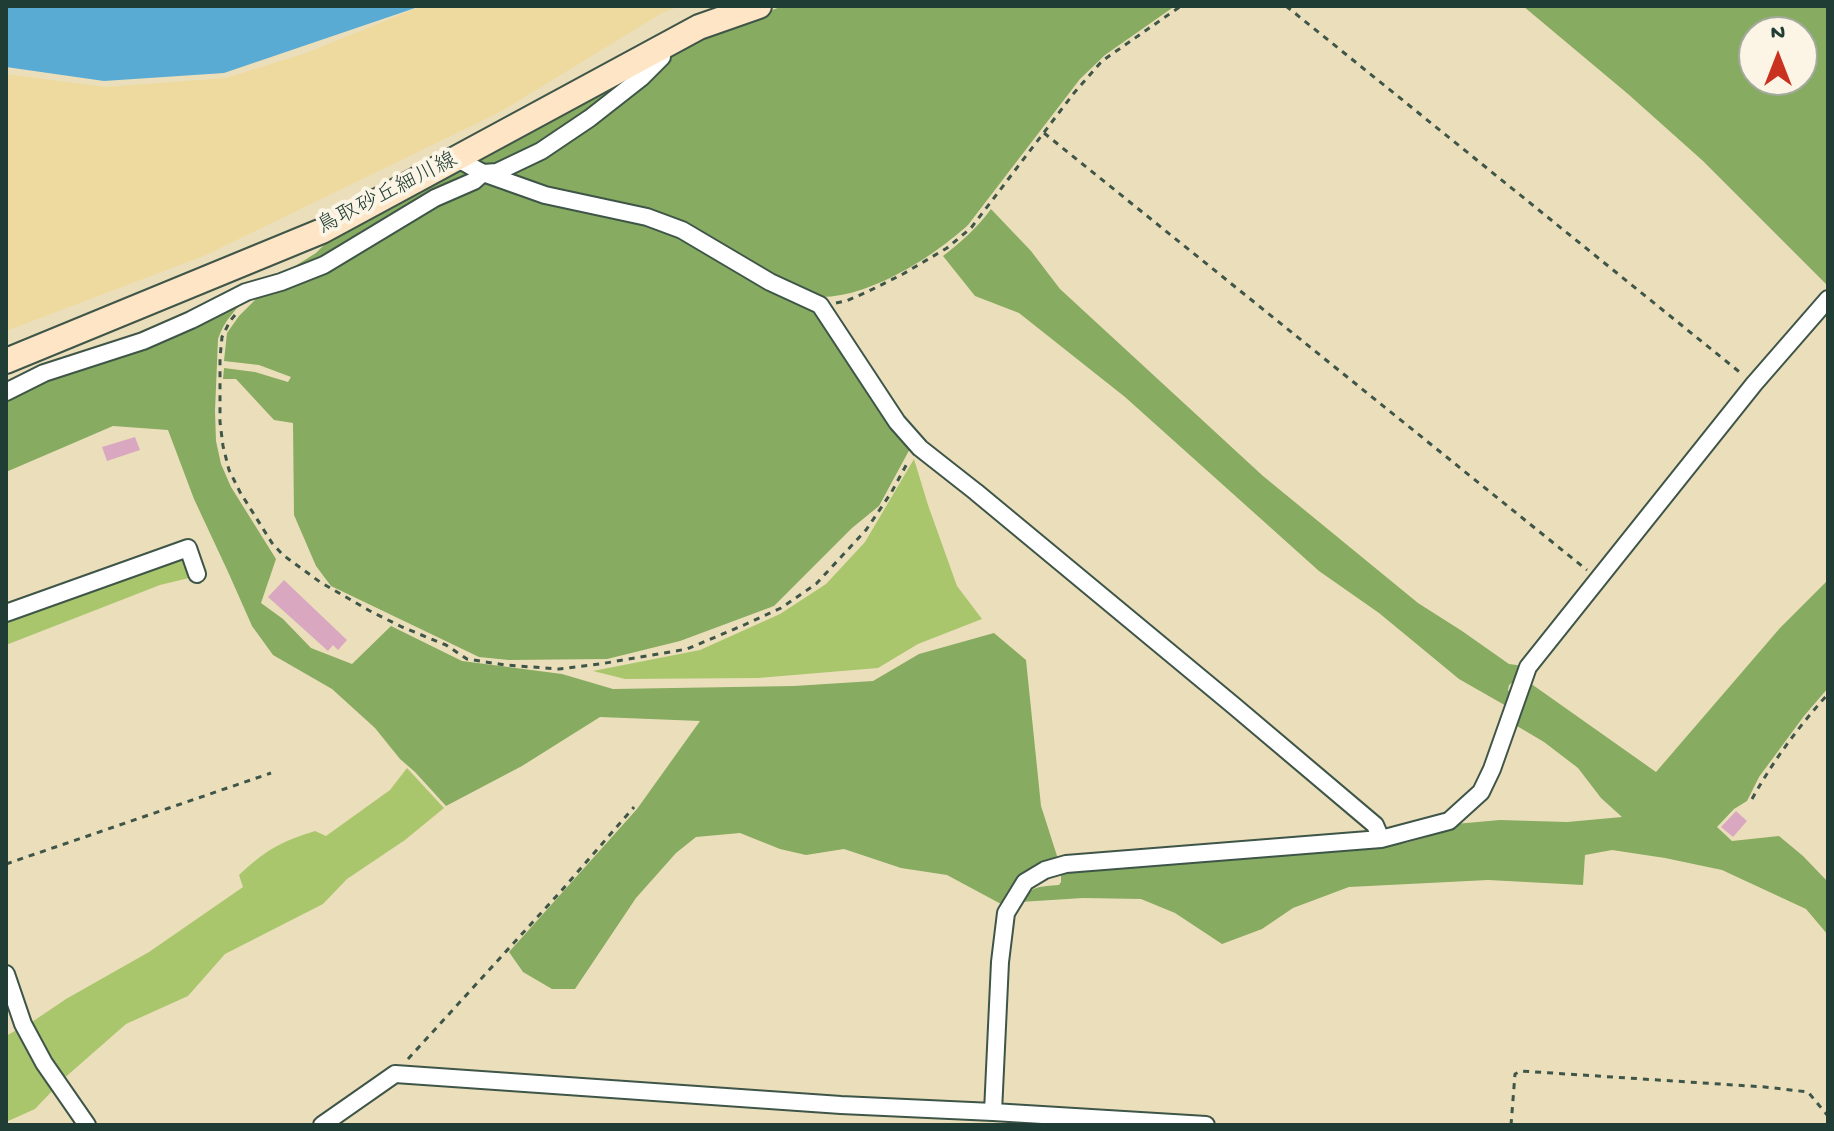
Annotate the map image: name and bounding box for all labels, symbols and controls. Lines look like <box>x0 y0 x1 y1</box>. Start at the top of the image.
north arrow <box>1738 16 1818 96</box>
text: N <box>1771 21 1785 47</box>
street label: 鳥取砂丘細川線 <box>313 148 463 242</box>

